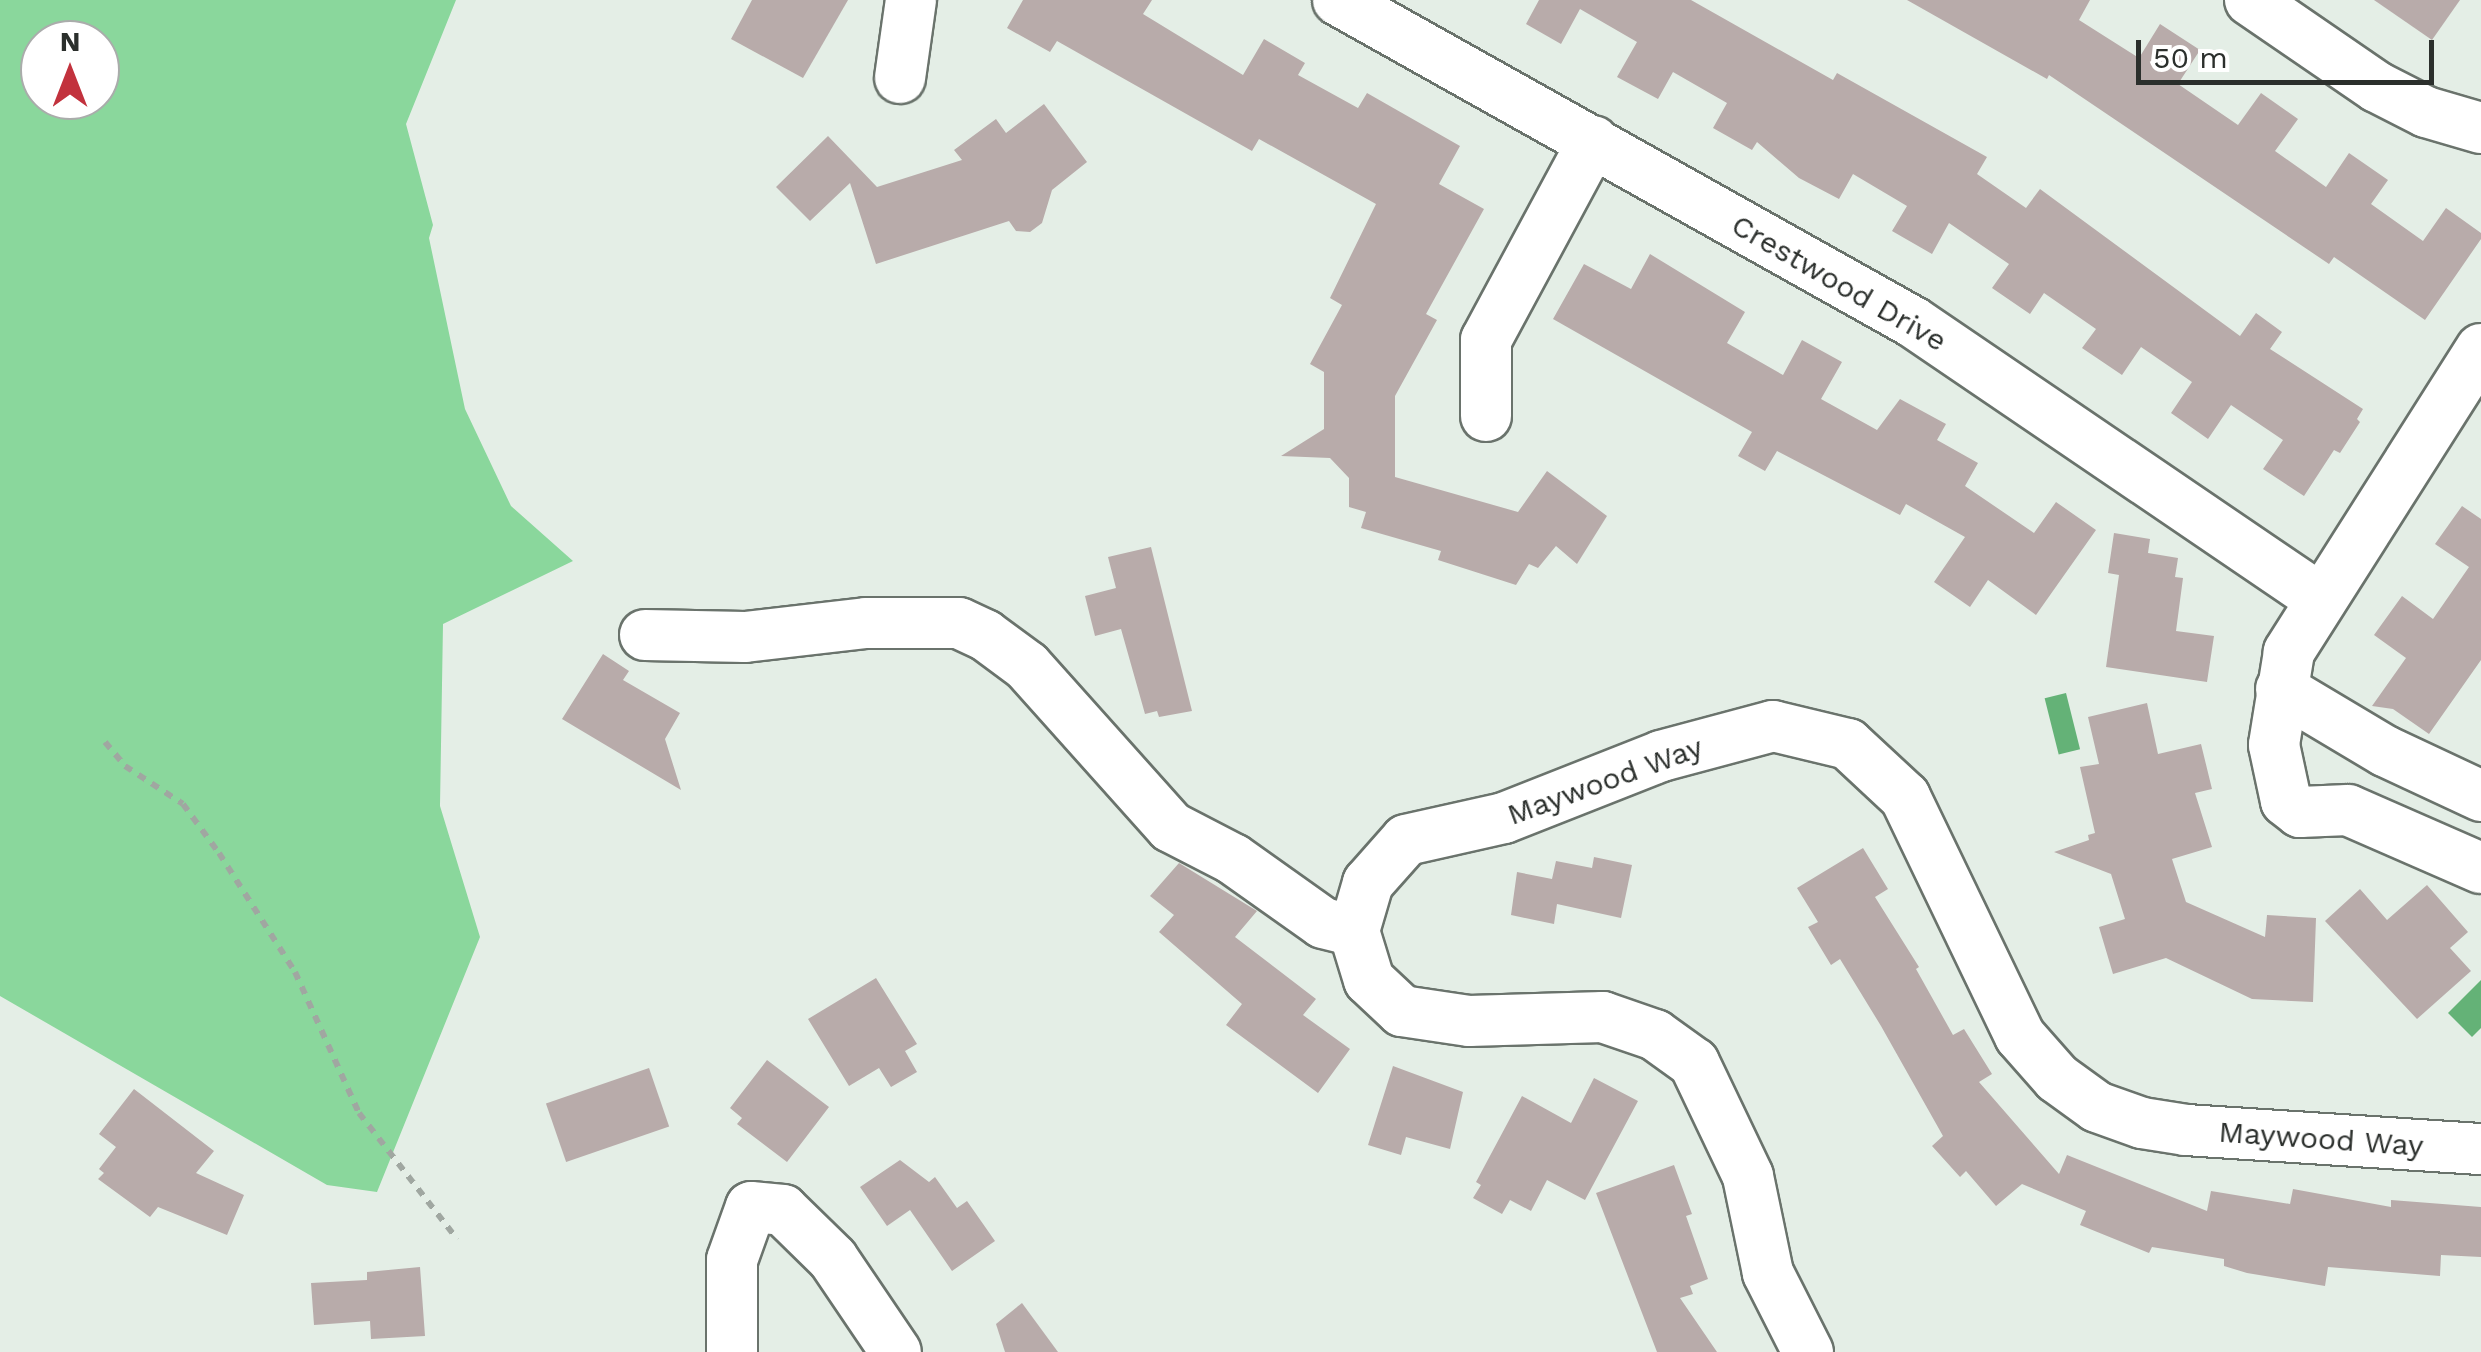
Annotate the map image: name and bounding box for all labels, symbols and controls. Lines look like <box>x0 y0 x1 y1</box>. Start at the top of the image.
north arrow <box>20 20 120 120</box>
scale bar <box>2141 20 2438 82</box>
text: N <box>60 25 80 58</box>
text: 50 m <box>2153 40 2228 75</box>
street label: Crestwood Drive <box>1725 207 1953 359</box>
street label: Maywood Way <box>1502 729 1708 833</box>
street label: Maywood Way <box>2217 1114 2425 1164</box>

